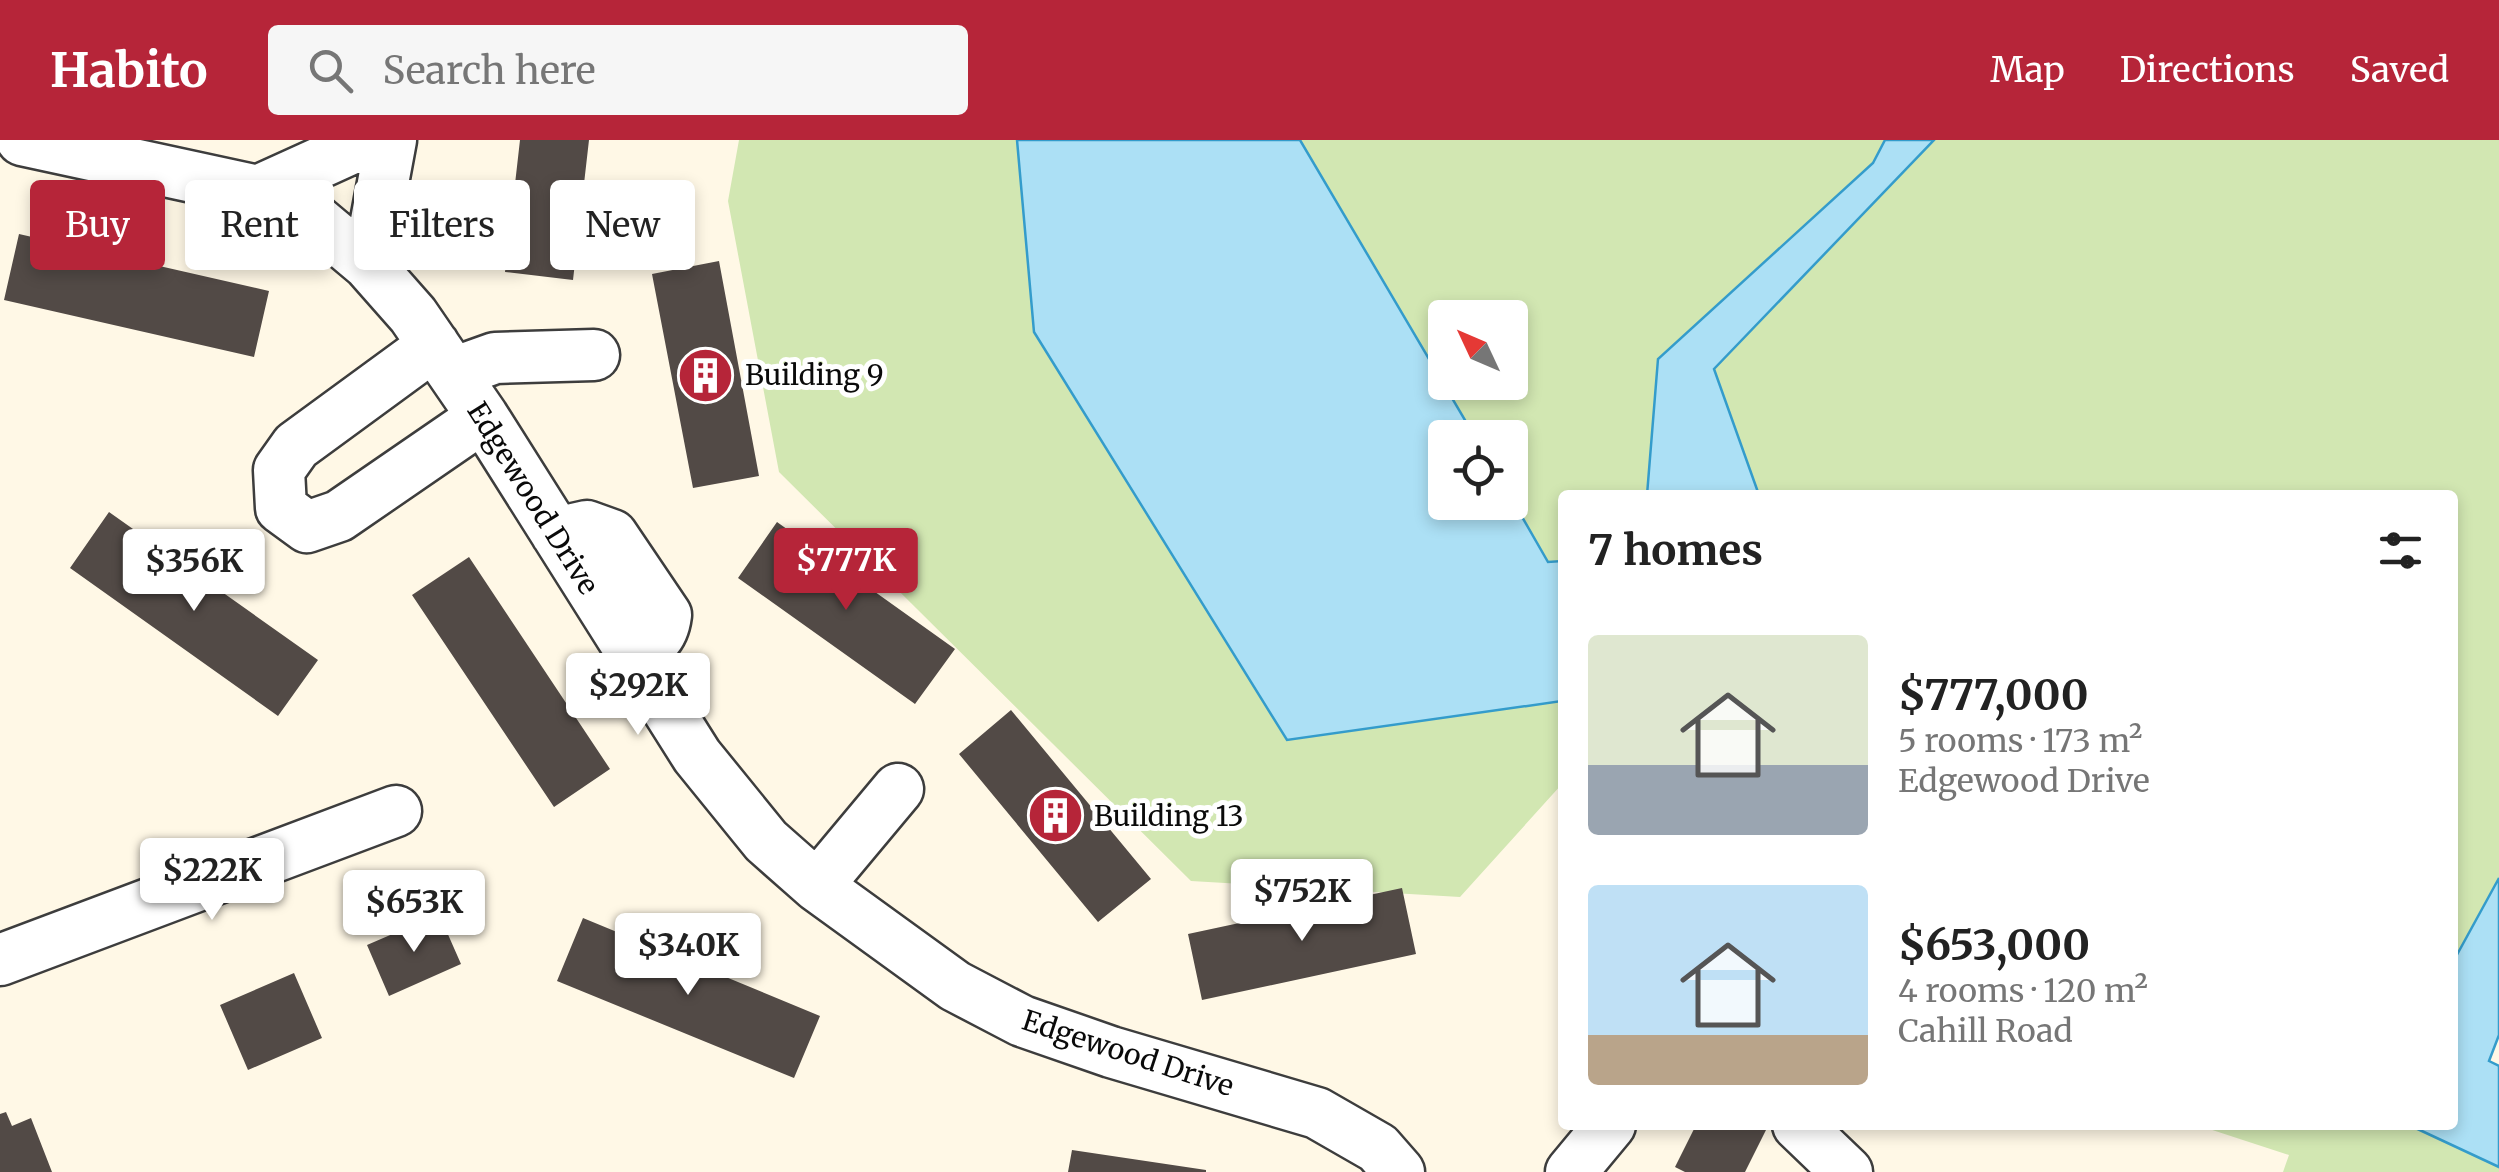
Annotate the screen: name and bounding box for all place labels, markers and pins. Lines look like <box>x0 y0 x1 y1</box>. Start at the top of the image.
building icon: Building 9 <box>676 345 736 405</box>
place label: Building 9 <box>745 357 884 393</box>
pin: $777K <box>776 528 916 613</box>
pin: $356K <box>124 529 264 614</box>
pin: $292K <box>568 653 708 738</box>
building icon: Building 13 <box>1025 786 1085 846</box>
place label: Building 13 <box>1094 798 1244 834</box>
pin: $222K <box>142 838 282 923</box>
pin: $752K <box>1232 859 1372 944</box>
pin: $653K <box>344 870 484 955</box>
pin: $340K <box>618 913 758 998</box>

